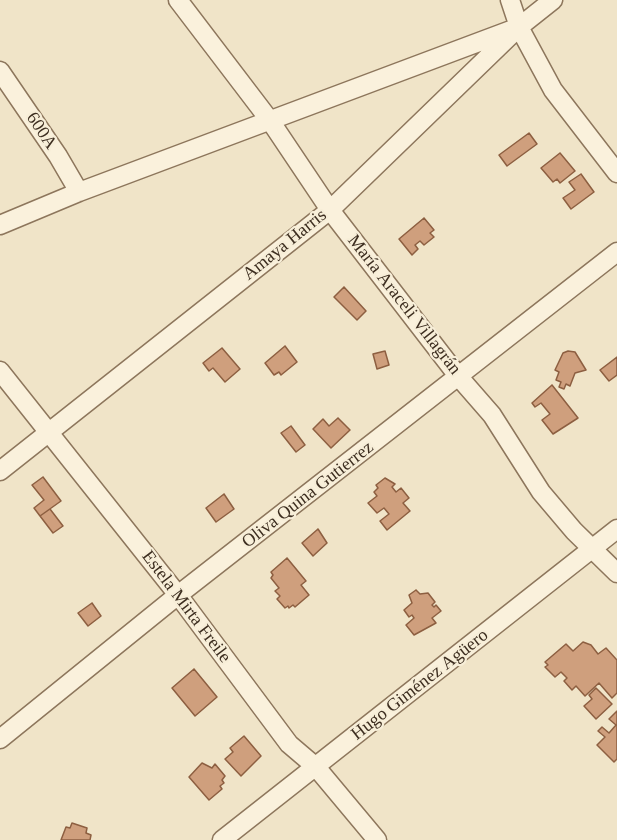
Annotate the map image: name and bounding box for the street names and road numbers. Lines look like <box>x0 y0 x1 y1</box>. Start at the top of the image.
street label: 600A <box>21 108 61 154</box>
street label: Amaya Harris <box>239 205 331 285</box>
street label: María Araceli Villagrán <box>343 231 465 379</box>
street label: Oliva Quina Gutierrez <box>238 437 378 553</box>
street label: Estela Mirta Freile <box>137 547 235 667</box>
street label: Hugo Giménez Agüero <box>347 625 493 745</box>

